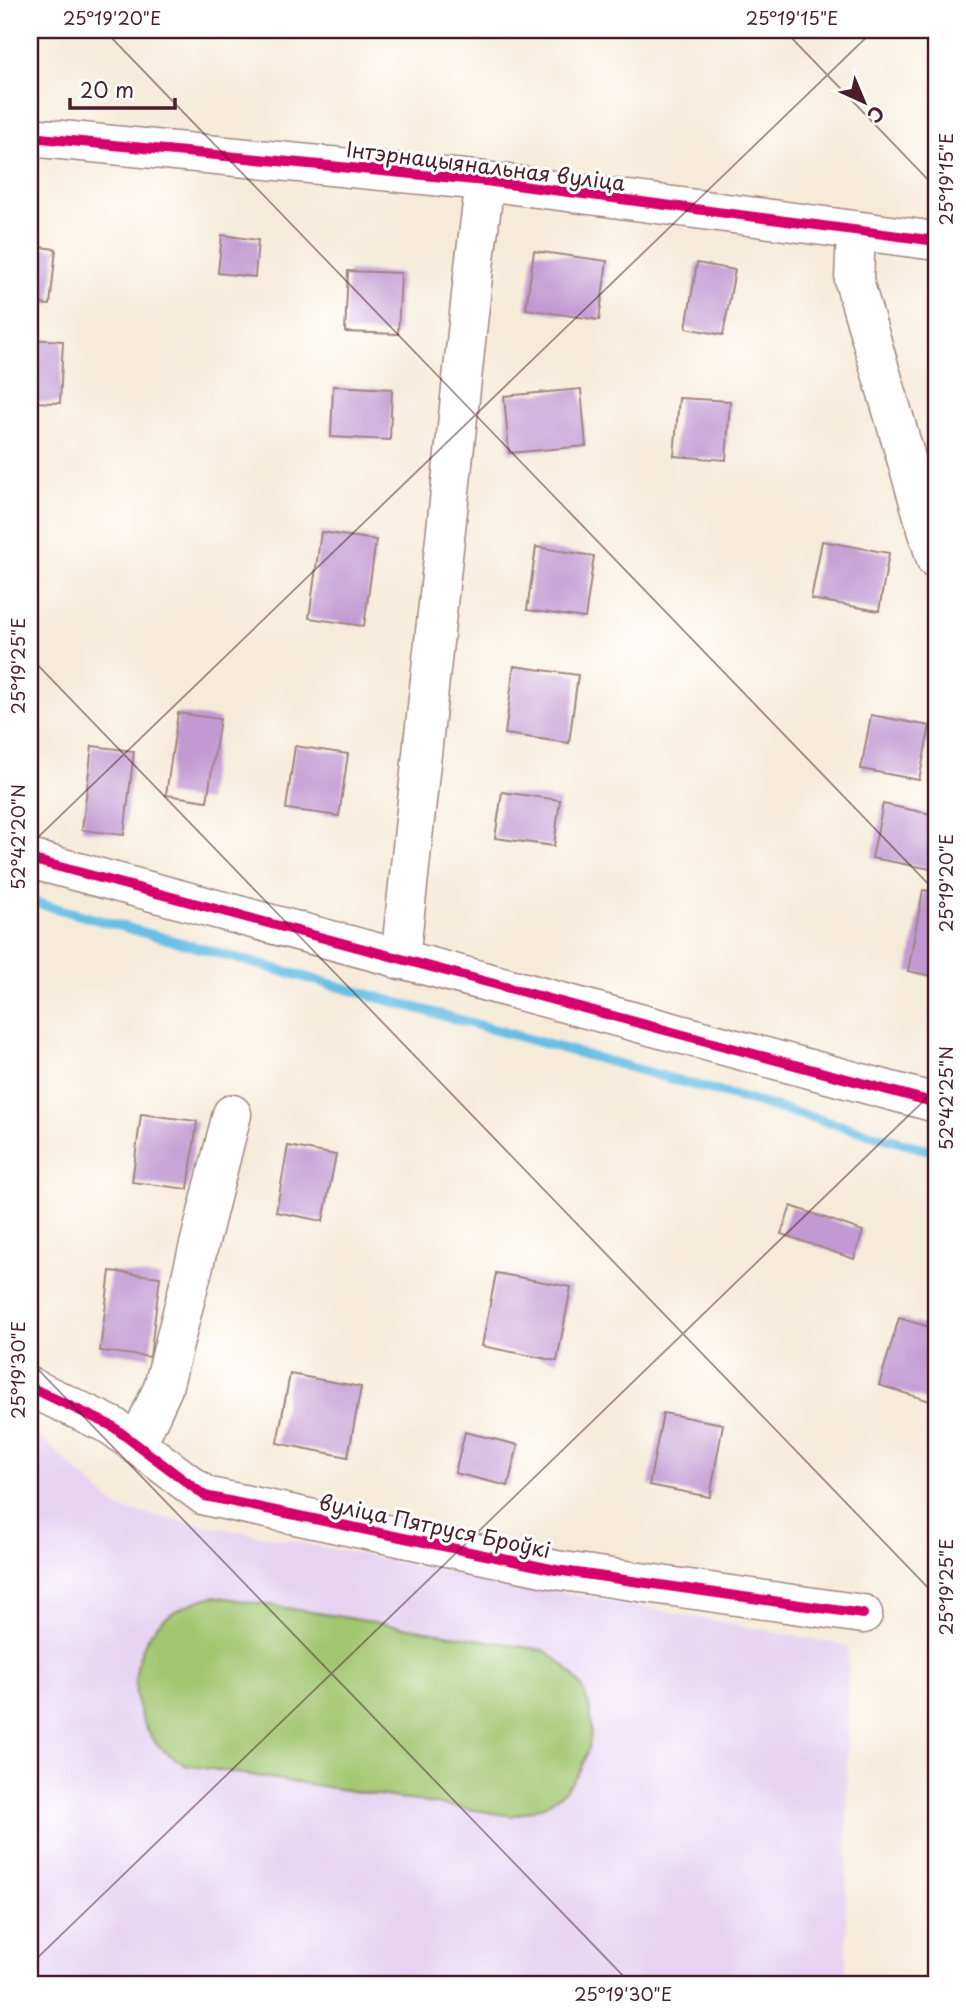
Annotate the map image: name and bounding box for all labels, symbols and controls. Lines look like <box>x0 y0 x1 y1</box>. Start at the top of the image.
text: 25°19'20"E <box>63 4 161 31</box>
text: 25°19'15"E <box>746 4 838 31</box>
scale bar <box>70 66 175 110</box>
north arrow <box>830 66 900 136</box>
text: 20 m <box>80 73 134 105</box>
text: С <box>862 100 891 130</box>
street label: Інтэрнацыянальная вуліца <box>345 132 628 198</box>
text: 25°19'15"E <box>932 133 959 225</box>
text: 25°19'25"E <box>4 617 31 715</box>
text: 52°42'20"N <box>4 784 31 890</box>
text: 25°19'20"E <box>932 834 959 932</box>
text: 52°42'25"N <box>932 1046 959 1150</box>
text: 25°19'30"E <box>4 1321 31 1419</box>
street label: вуліца Пятруся Броўкі <box>316 1485 554 1565</box>
text: 25°19'25"E <box>932 1538 959 1636</box>
text: 25°19'30"E <box>574 1980 672 2007</box>

